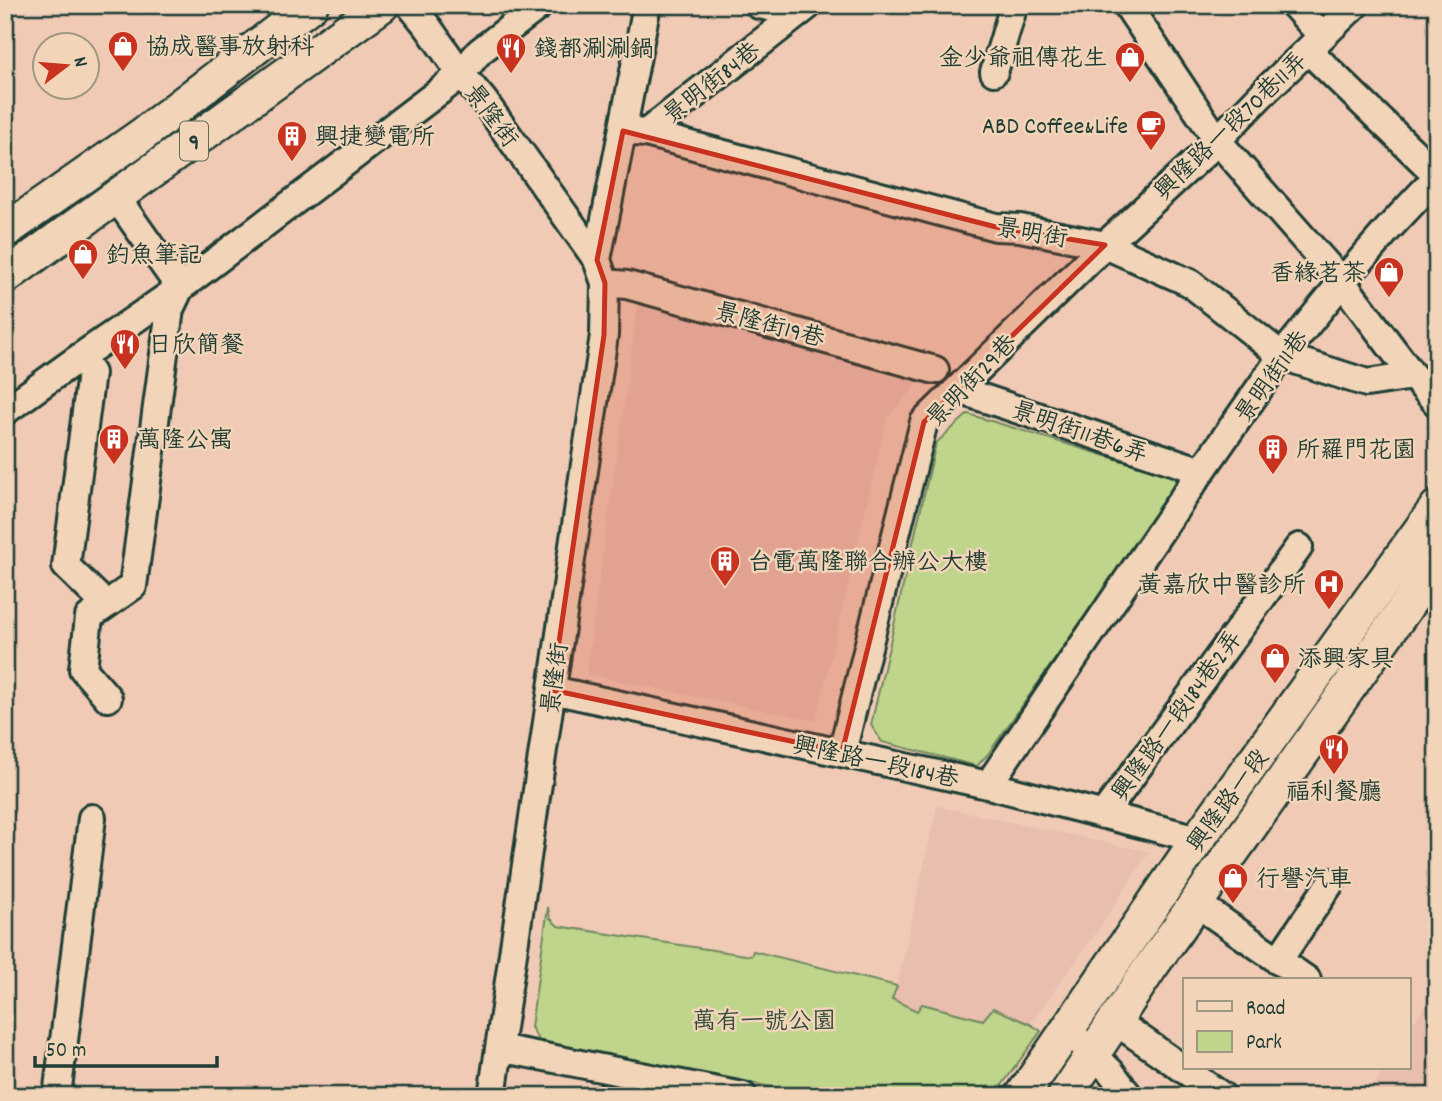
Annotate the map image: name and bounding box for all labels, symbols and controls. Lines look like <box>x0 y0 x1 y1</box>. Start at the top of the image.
shop icon: 協成醫事放射科 <box>106 29 140 73</box>
restaurant icon: 錢都涮涮鍋 <box>494 31 528 75</box>
north arrow <box>32 32 102 102</box>
place label: 協成醫事放射科 <box>146 32 314 66</box>
place label: 錢都涮涮鍋 <box>534 34 654 68</box>
street label: 景明街84巷 <box>657 35 769 133</box>
shop icon: 金少爺祖傳花生 <box>1113 40 1147 84</box>
place label: 金少爺祖傳花生 <box>939 43 1107 77</box>
street label: 興隆路一段70巷11弄 <box>1148 45 1316 209</box>
text: N <box>65 54 93 71</box>
street label: 景隆街 <box>454 78 525 156</box>
cafe icon: ABD Coffee&Life <box>1134 108 1168 152</box>
place label: ABD Coffee&Life <box>982 111 1128 145</box>
building icon: 興捷變電所 <box>275 119 309 163</box>
road number: 9 <box>180 122 208 160</box>
place label: 興捷變電所 <box>315 122 435 156</box>
street label: 景明街 <box>993 212 1070 258</box>
shop icon: 釣魚筆記 <box>66 237 100 281</box>
place label: 釣魚筆記 <box>106 240 202 274</box>
shop icon: 香緣茗茶 <box>1372 255 1406 299</box>
place label: 香緣茗茶 <box>1270 258 1366 292</box>
street label: 景隆街19巷 <box>711 296 828 358</box>
street label: 景明街11巷 <box>1228 325 1318 431</box>
restaurant icon: 日欣簡餐 <box>108 327 142 371</box>
street label: 景明街29巷 <box>920 328 1026 436</box>
place label: 日欣簡餐 <box>148 330 244 364</box>
street label: 景明街11巷6弄 <box>1006 395 1152 473</box>
building icon: 萬隆公寓 <box>97 422 131 466</box>
place label: 萬隆公寓 <box>137 425 233 459</box>
building icon: 所羅門花園 <box>1256 432 1290 476</box>
place label: 所羅門花園 <box>1296 435 1416 469</box>
building icon: 台電萬隆聯合辦公大樓 <box>708 544 742 588</box>
place label: 台電萬隆聯合辦公大樓 <box>748 547 988 581</box>
hospital icon: 黃嘉欣中醫診所 <box>1312 567 1346 611</box>
place label: 黃嘉欣中醫診所 <box>1138 570 1306 604</box>
street label: 興隆路一段184巷2弄 <box>1105 624 1247 806</box>
street label: 景隆街 <box>535 640 579 716</box>
shop icon: 添興家具 <box>1258 641 1292 685</box>
place label: 添興家具 <box>1298 644 1394 678</box>
street label: 興隆路一段184巷 <box>789 730 961 798</box>
restaurant icon: 福利餐廳 <box>1317 732 1351 776</box>
street label: 興隆路一段 <box>1180 743 1274 857</box>
place label: 福利餐廳 <box>1286 777 1382 811</box>
shop icon: 行譽汽車 <box>1216 861 1250 905</box>
place label: 行譽汽車 <box>1256 864 1352 898</box>
legend <box>1183 978 1410 1070</box>
text: Road <box>1246 995 1285 1025</box>
park label: 萬有一號公園 <box>692 1006 836 1040</box>
scale bar <box>35 1024 217 1068</box>
text: Park <box>1246 1029 1282 1059</box>
text: 50 m <box>46 1037 86 1067</box>

